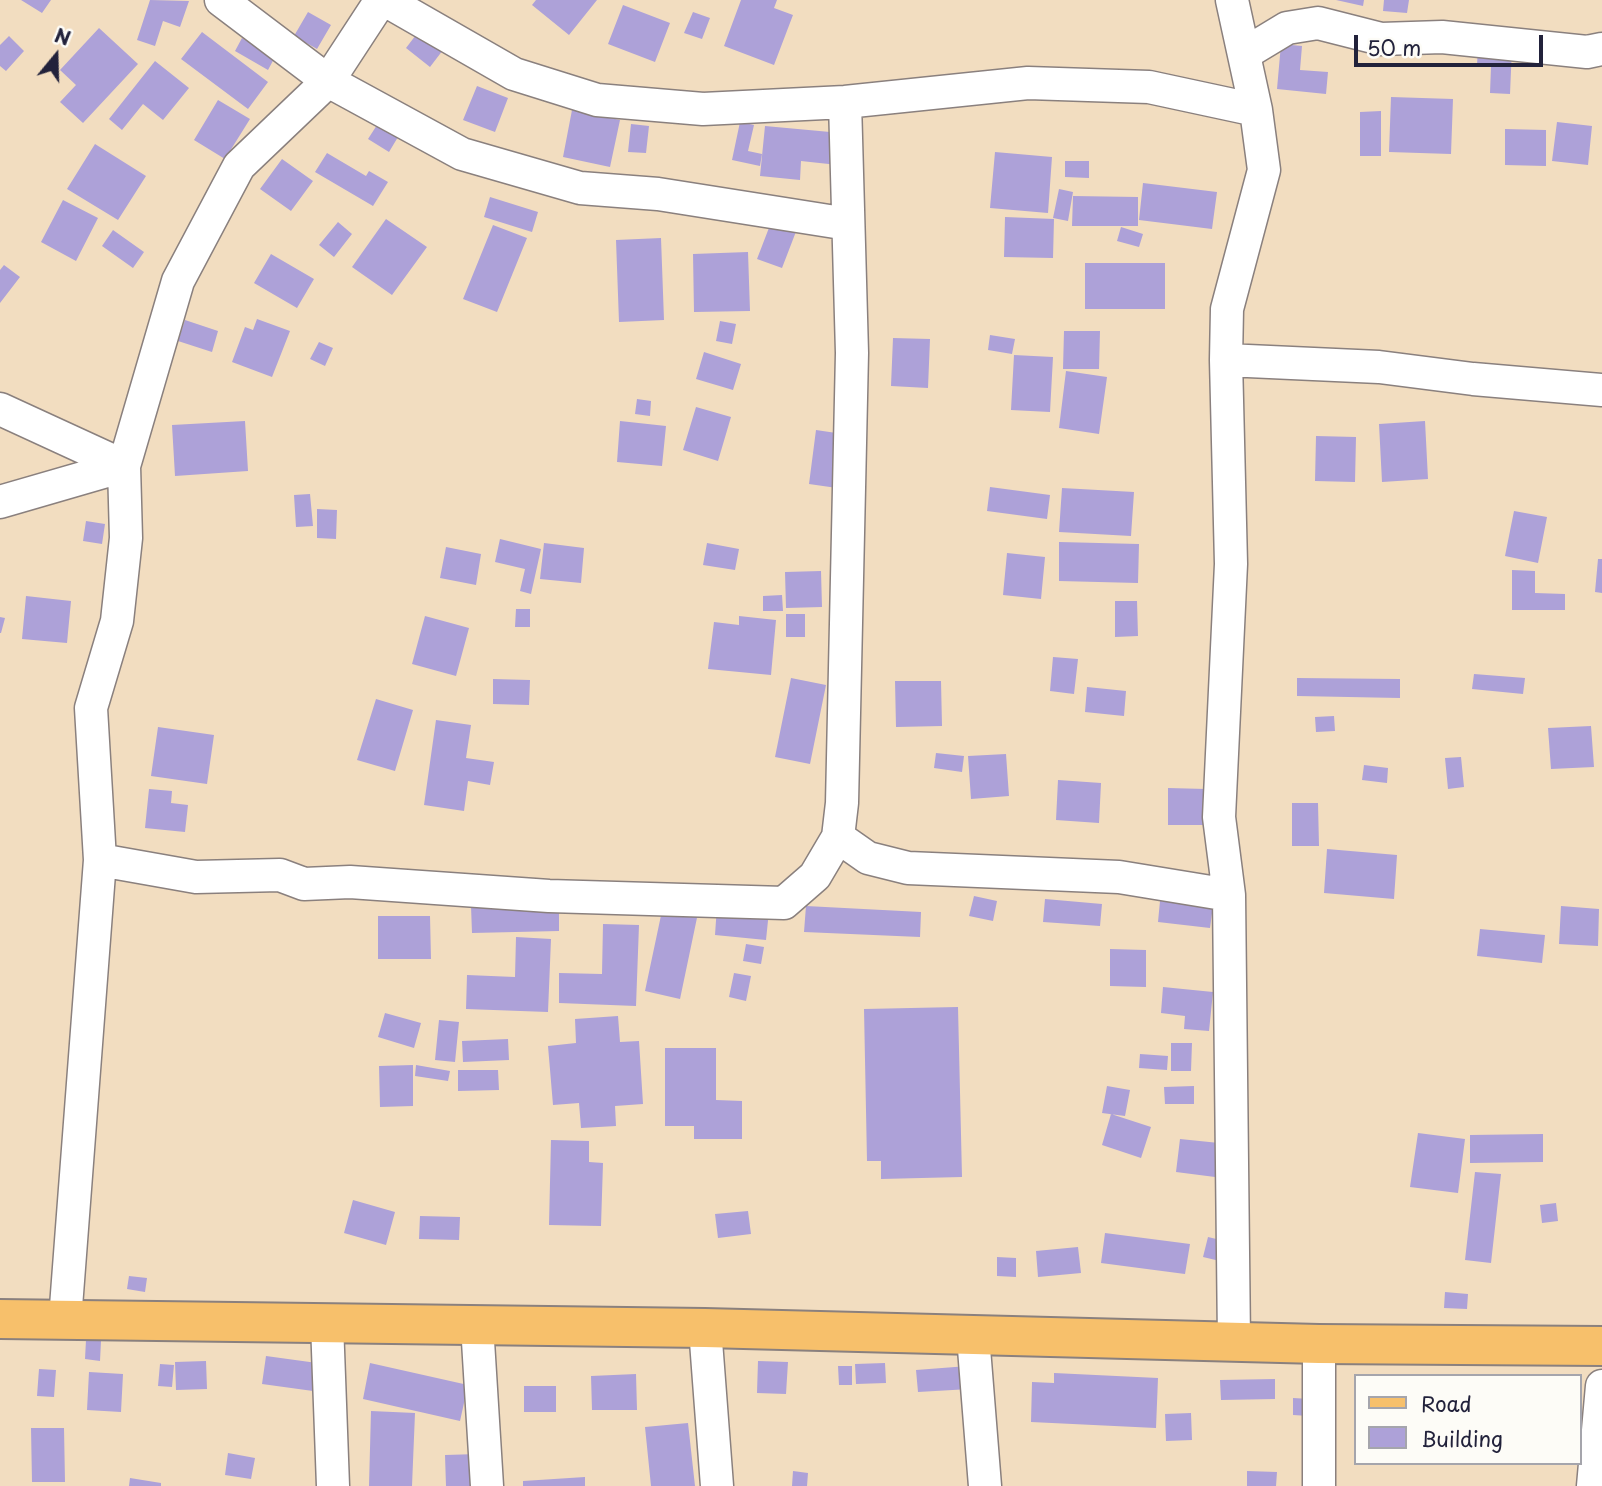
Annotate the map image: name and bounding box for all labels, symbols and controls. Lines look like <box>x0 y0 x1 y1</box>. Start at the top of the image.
text: N <box>51 20 75 52</box>
north arrow <box>21 21 91 91</box>
scale bar <box>1357 21 1546 65</box>
text: 50 m <box>1367 31 1421 63</box>
legend <box>1354 1374 1581 1465</box>
text: Road <box>1421 1387 1472 1419</box>
text: Building <box>1421 1422 1503 1454</box>

